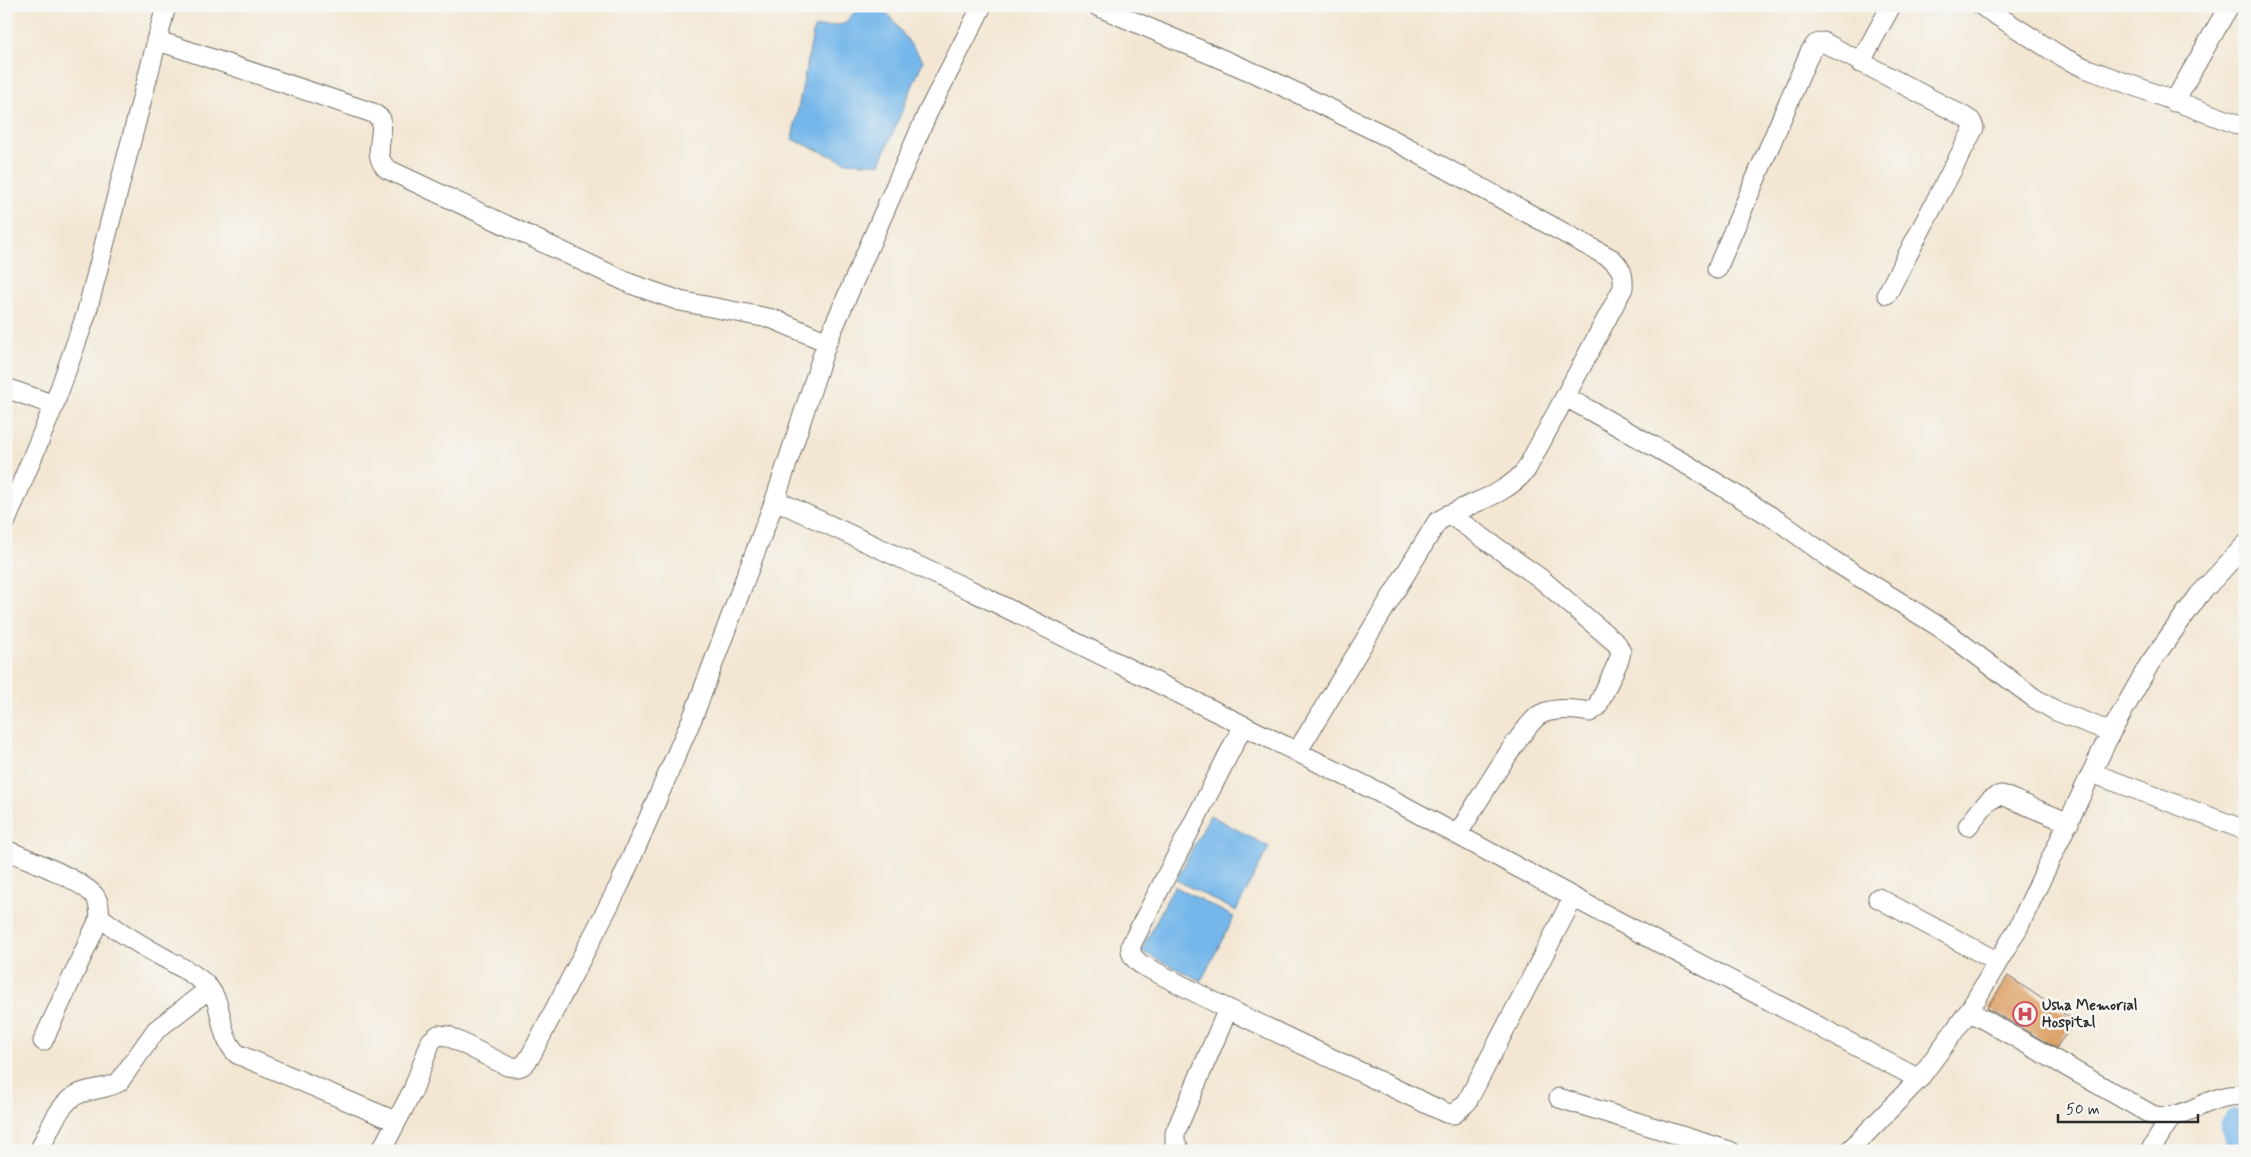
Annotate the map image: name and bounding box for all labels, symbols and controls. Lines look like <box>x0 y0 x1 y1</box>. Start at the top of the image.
place label: Usha Memorial Hospital <box>2042 996 2138 1033</box>
hospital icon: Usha Memorial Hospital <box>2012 1001 2038 1027</box>
scale bar <box>2058 1092 2198 1124</box>
text: 50 m <box>2066 1100 2100 1120</box>

